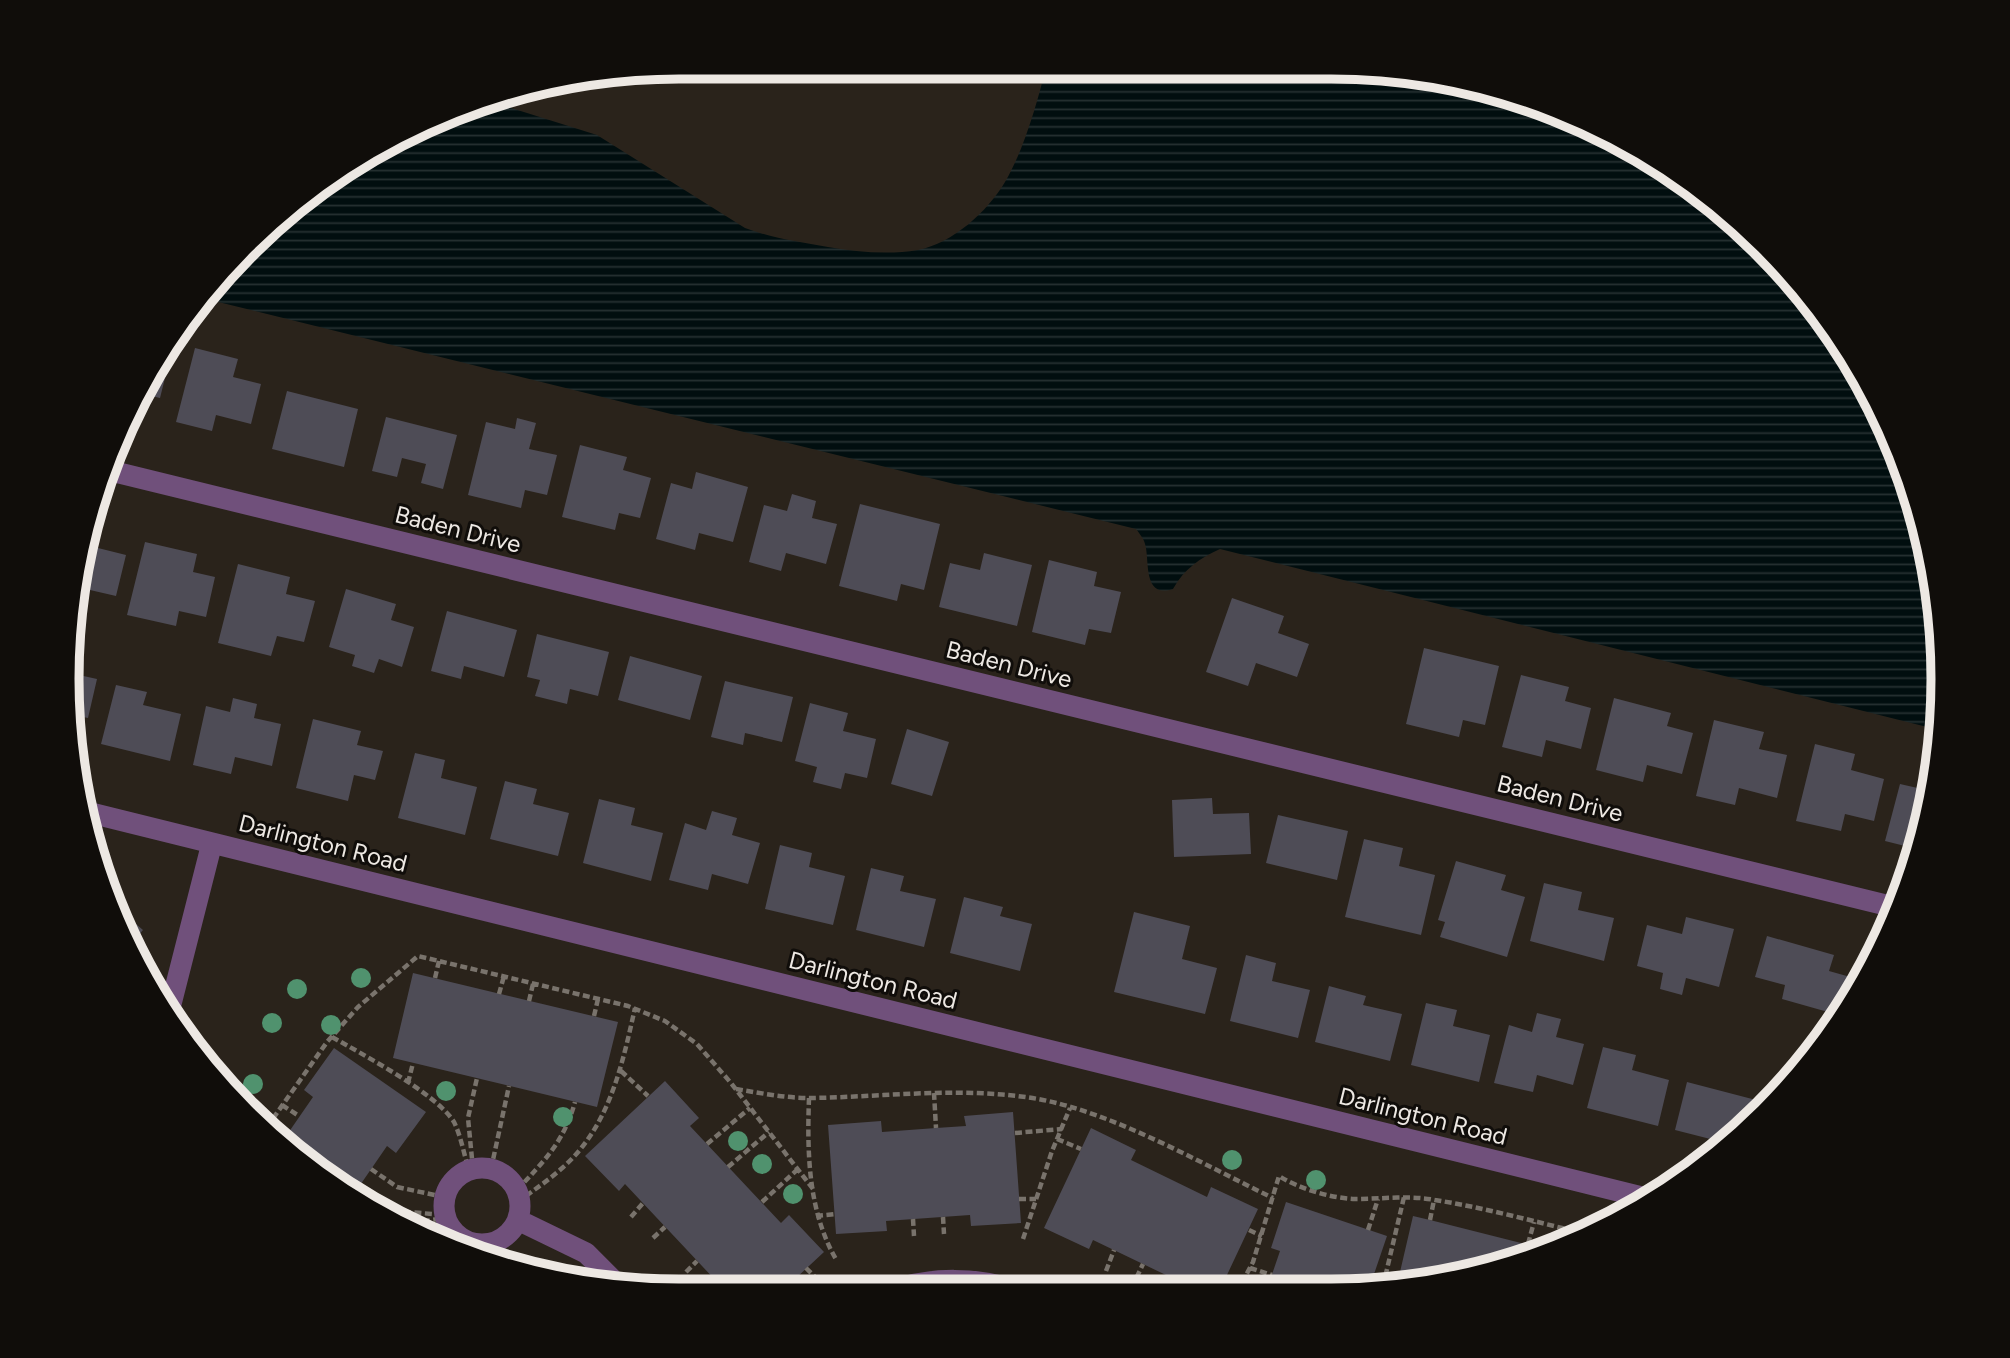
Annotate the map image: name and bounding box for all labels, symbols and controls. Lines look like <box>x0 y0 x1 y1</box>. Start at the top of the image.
street label: Baden Drive <box>392 499 524 559</box>
street label: Baden Drive <box>943 634 1075 694</box>
street label: Baden Drive <box>1494 768 1626 828</box>
street label: Darlington Road <box>236 808 410 878</box>
street label: Darlington Road <box>786 945 960 1015</box>
street label: Darlington Road <box>1336 1081 1510 1151</box>

